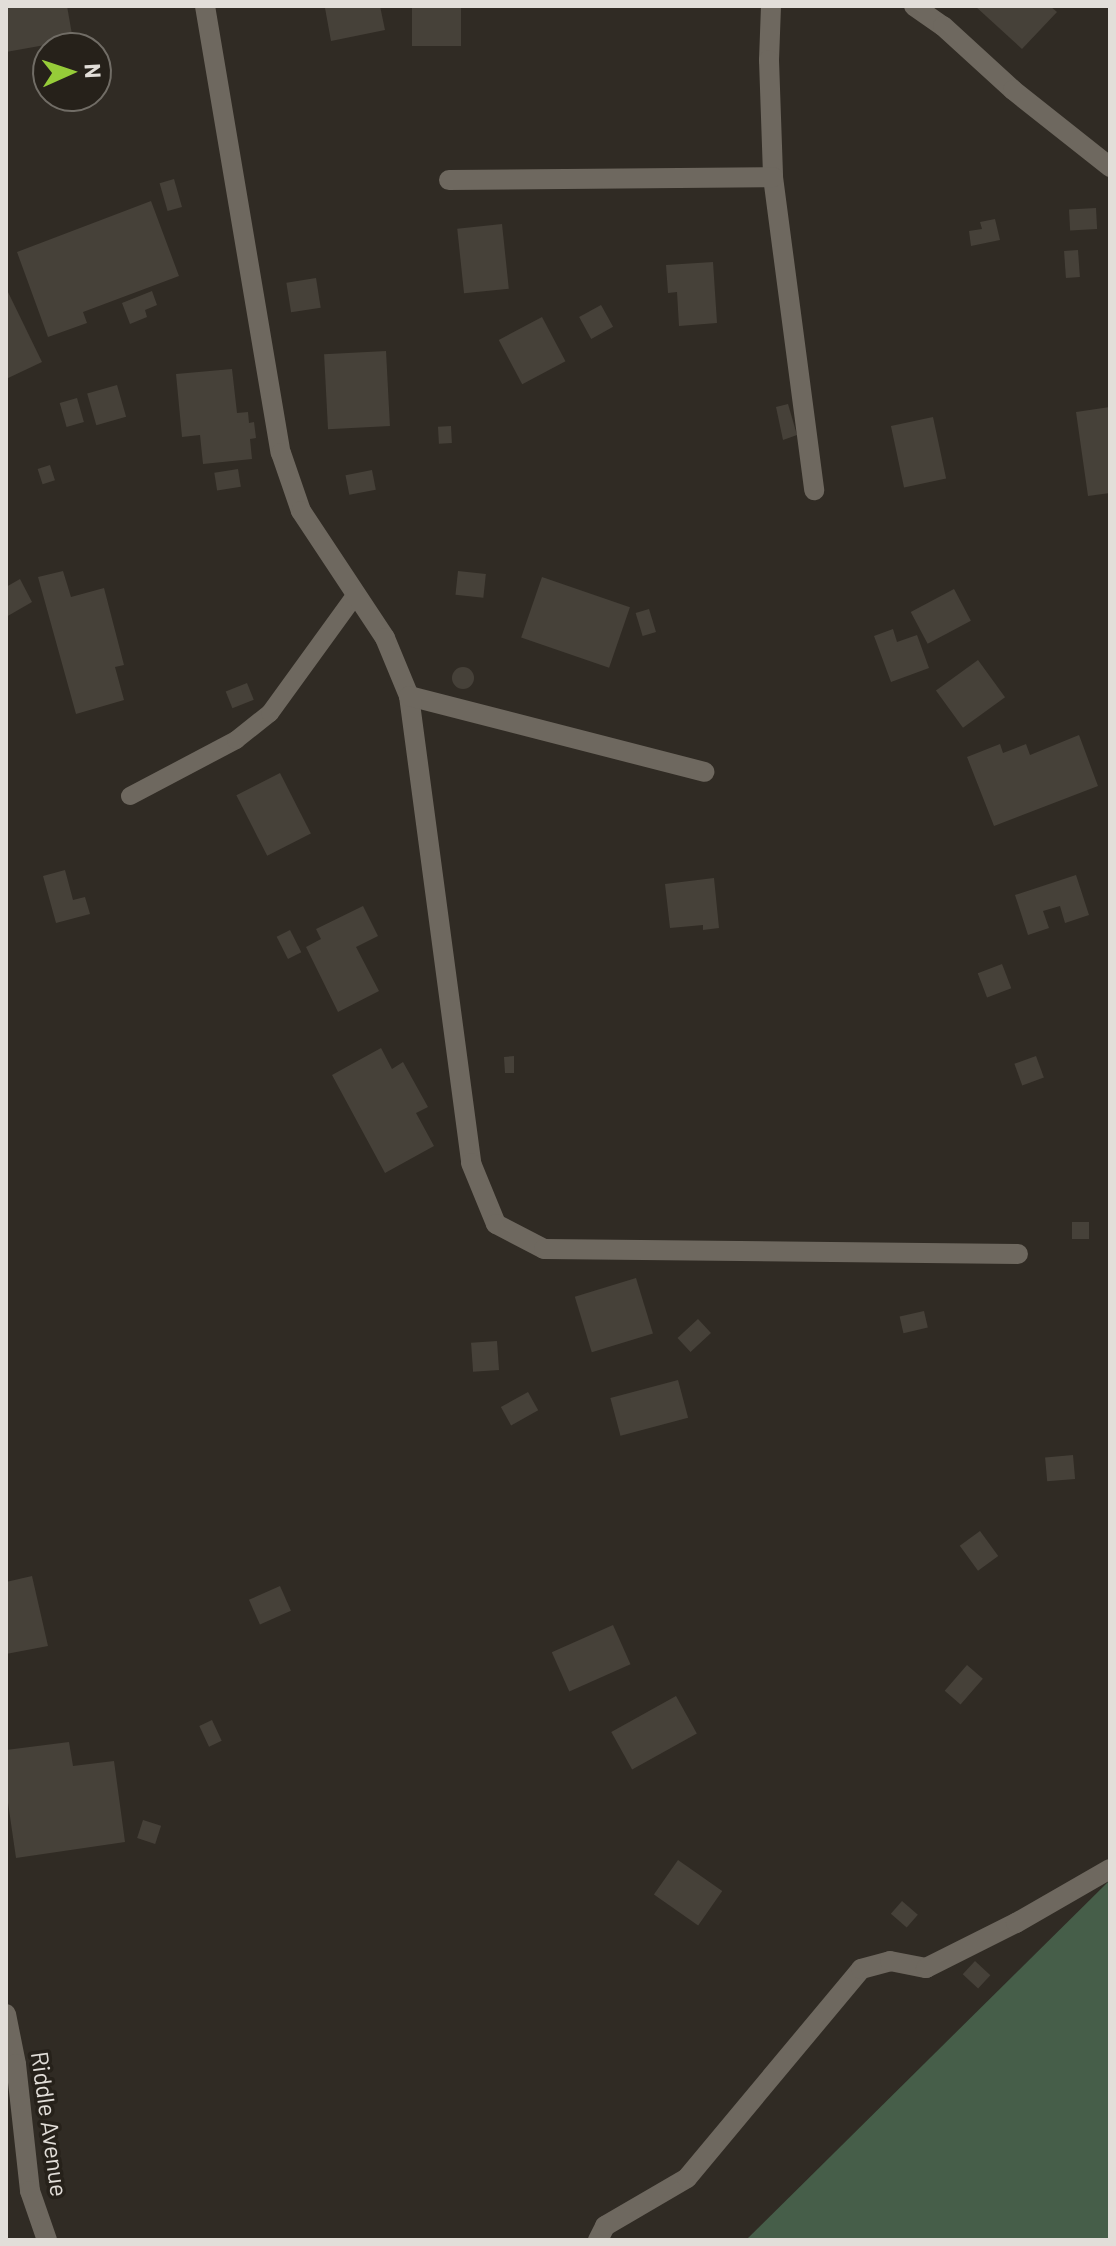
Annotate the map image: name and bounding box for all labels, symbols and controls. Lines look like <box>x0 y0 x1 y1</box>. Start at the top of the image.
north arrow <box>32 32 112 112</box>
text: N <box>81 63 107 79</box>
street label: Riddle Avenue <box>26 2050 74 2198</box>

